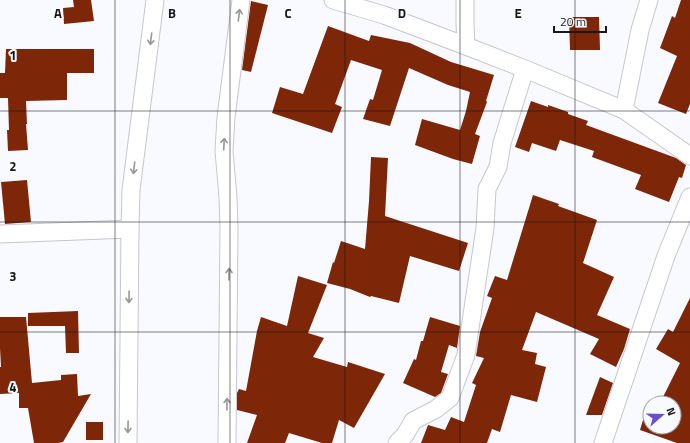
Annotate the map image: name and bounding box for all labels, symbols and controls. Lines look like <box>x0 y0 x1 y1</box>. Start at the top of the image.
text: A <box>54 3 62 23</box>
text: B <box>168 3 176 23</box>
text: C <box>284 3 292 23</box>
text: D <box>398 3 406 23</box>
text: E <box>514 3 522 23</box>
scale bar <box>554 8 606 34</box>
one-way arrow <box>235 9 242 22</box>
text: 20 m <box>560 12 586 31</box>
one-way arrow <box>147 32 154 45</box>
text: 1 <box>9 45 17 65</box>
one-way arrow <box>221 138 228 151</box>
text: 2 <box>9 156 17 176</box>
one-way arrow <box>130 161 138 174</box>
text: 3 <box>9 266 17 286</box>
one-way arrow <box>225 268 232 281</box>
one-way arrow <box>125 290 133 303</box>
text: 4 <box>9 377 17 397</box>
north arrow <box>642 395 682 435</box>
one-way arrow <box>223 398 231 411</box>
text: N <box>663 405 680 418</box>
one-way arrow <box>124 420 132 433</box>

